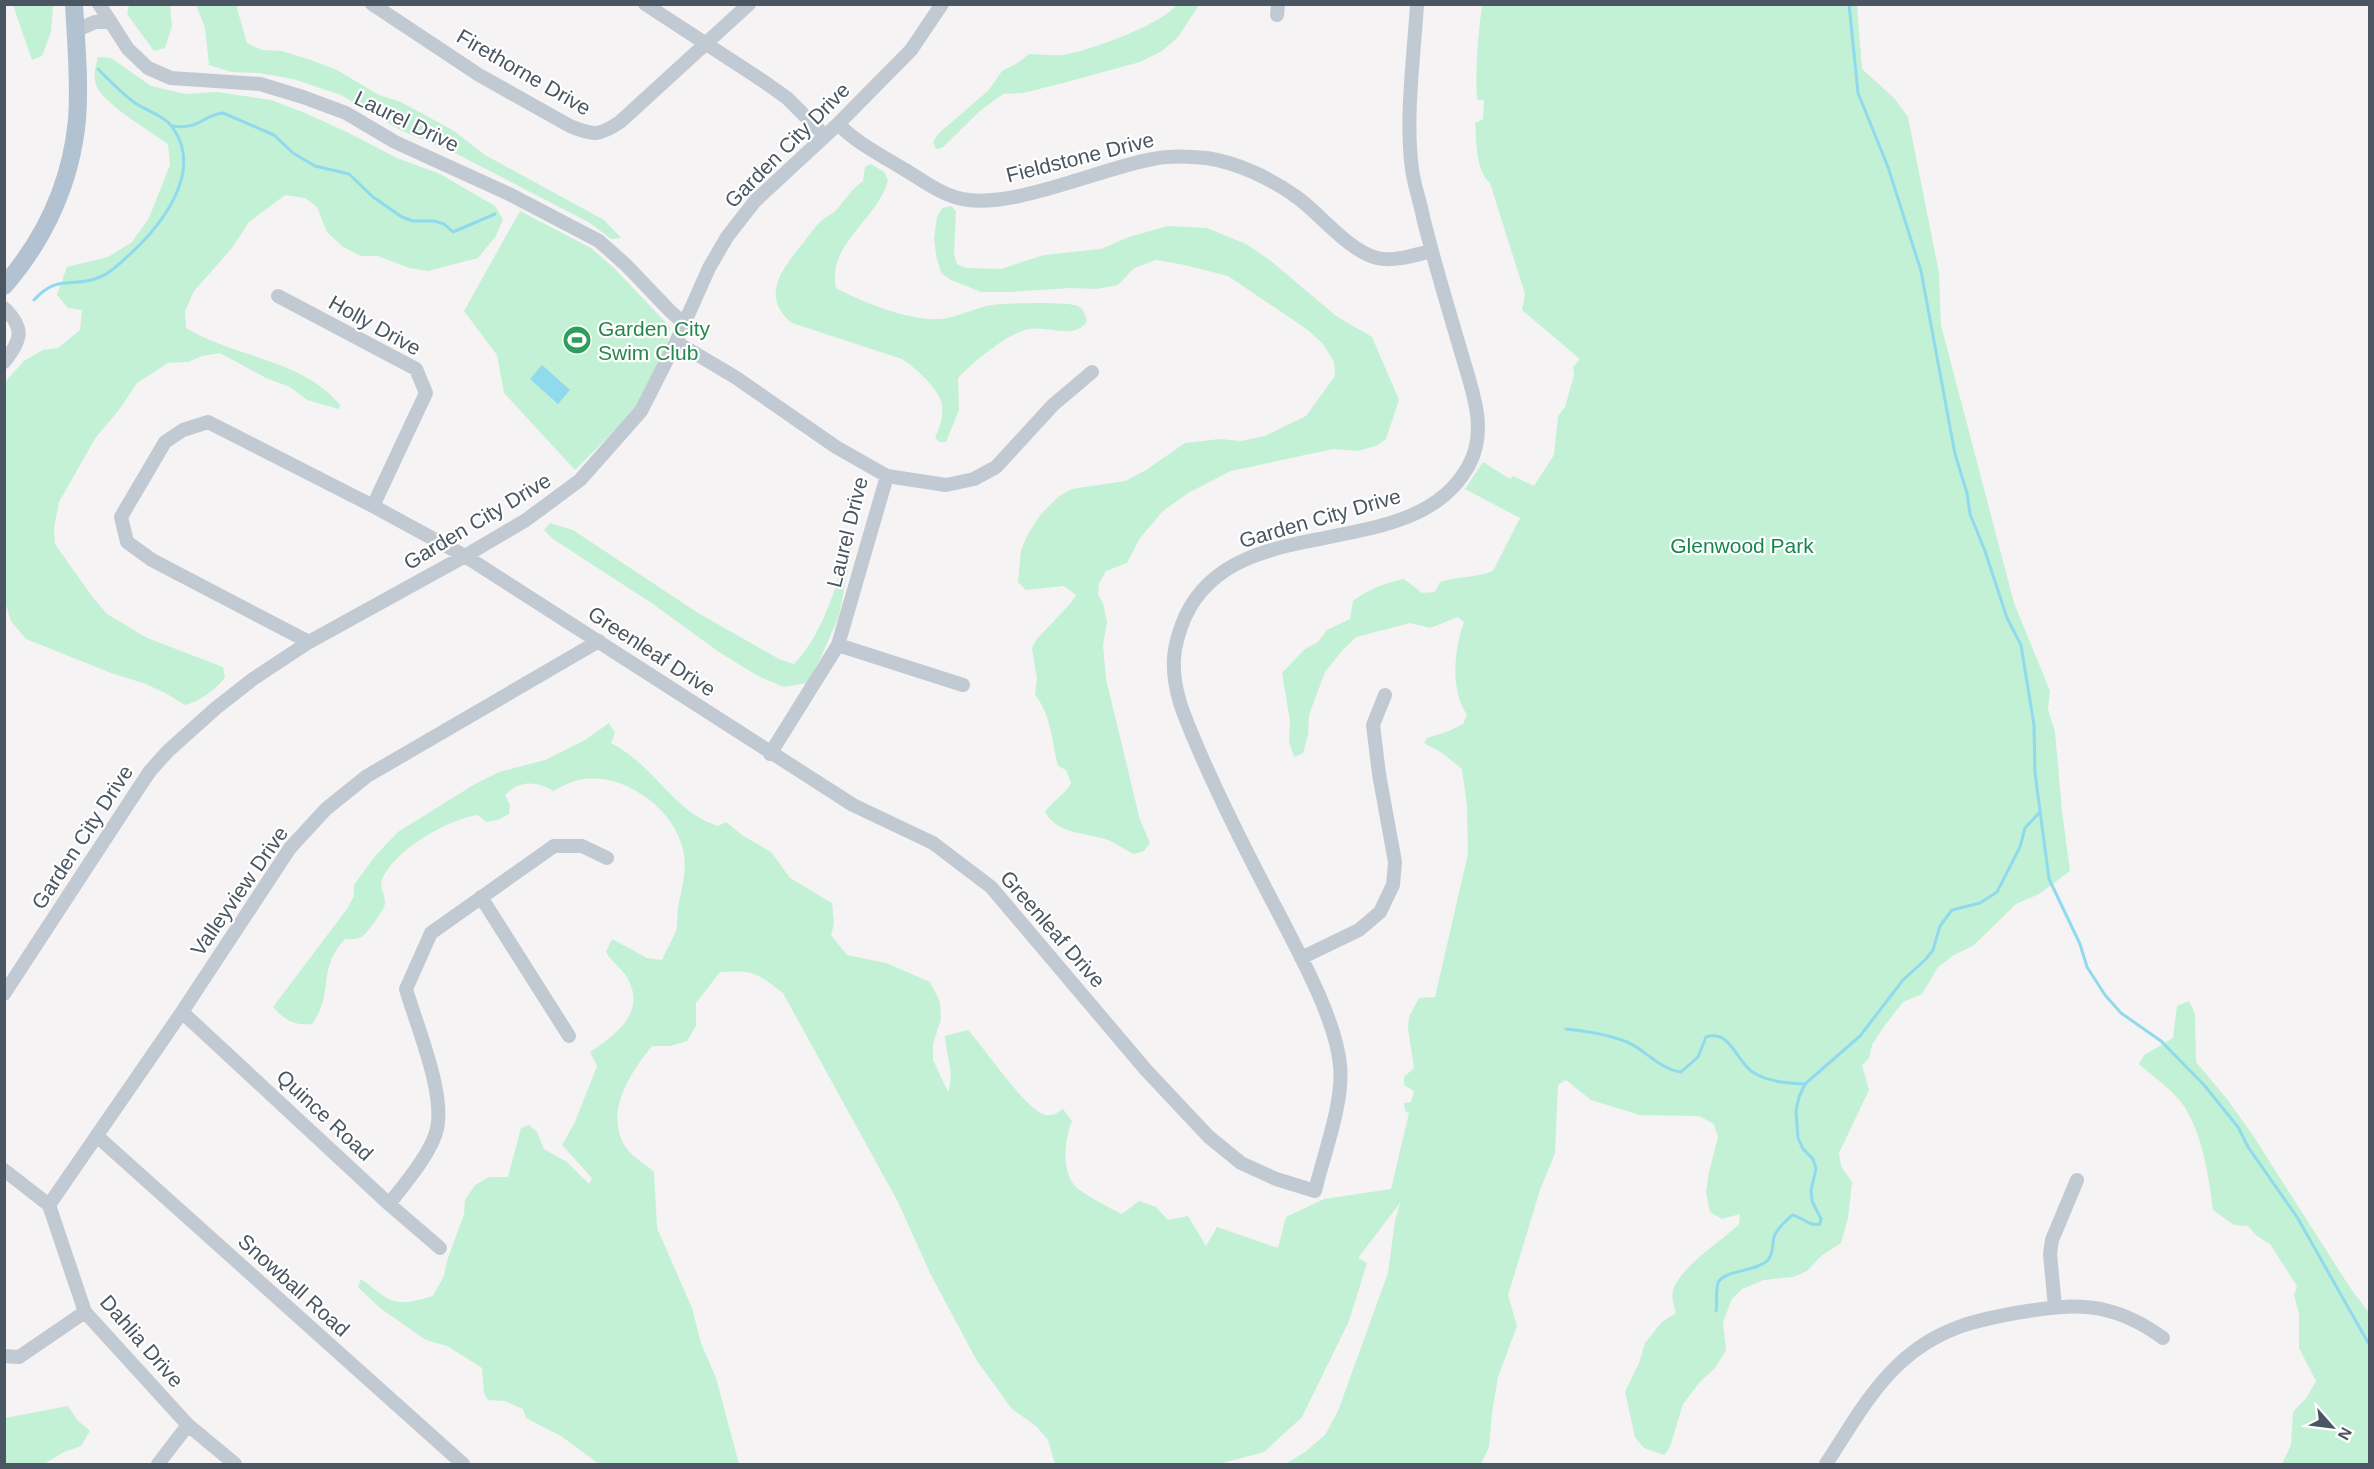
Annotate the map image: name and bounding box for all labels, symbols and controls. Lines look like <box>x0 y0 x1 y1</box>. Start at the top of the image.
street label: Firethorne Drive <box>453 24 595 120</box>
street label: Garden City Drive <box>720 78 854 212</box>
street label: Laurel Drive <box>351 86 463 156</box>
street label: Fieldstone Drive <box>1004 127 1156 187</box>
street label: Holly Drive <box>325 290 425 360</box>
place label: Garden City Swim Club <box>598 317 711 364</box>
sports icon: Garden City Swim Club <box>561 324 593 356</box>
street label: Garden City Drive <box>400 468 554 574</box>
street label: Laurel Drive <box>822 474 872 590</box>
street label: Garden City Drive <box>1237 484 1403 552</box>
park label: Glenwood Park <box>1670 534 1814 557</box>
street label: Greenleaf Drive <box>584 601 720 701</box>
street label: Garden City Drive <box>27 761 137 913</box>
street label: Valleyview Drive <box>186 822 292 960</box>
street label: Greenleaf Drive <box>996 866 1110 992</box>
street label: Quince Road <box>272 1065 378 1165</box>
street label: Snowball Road <box>234 1229 354 1341</box>
street label: Dahlia Drive <box>96 1290 188 1392</box>
north arrow <box>2302 1397 2362 1457</box>
text: N <box>2335 1425 2355 1443</box>

